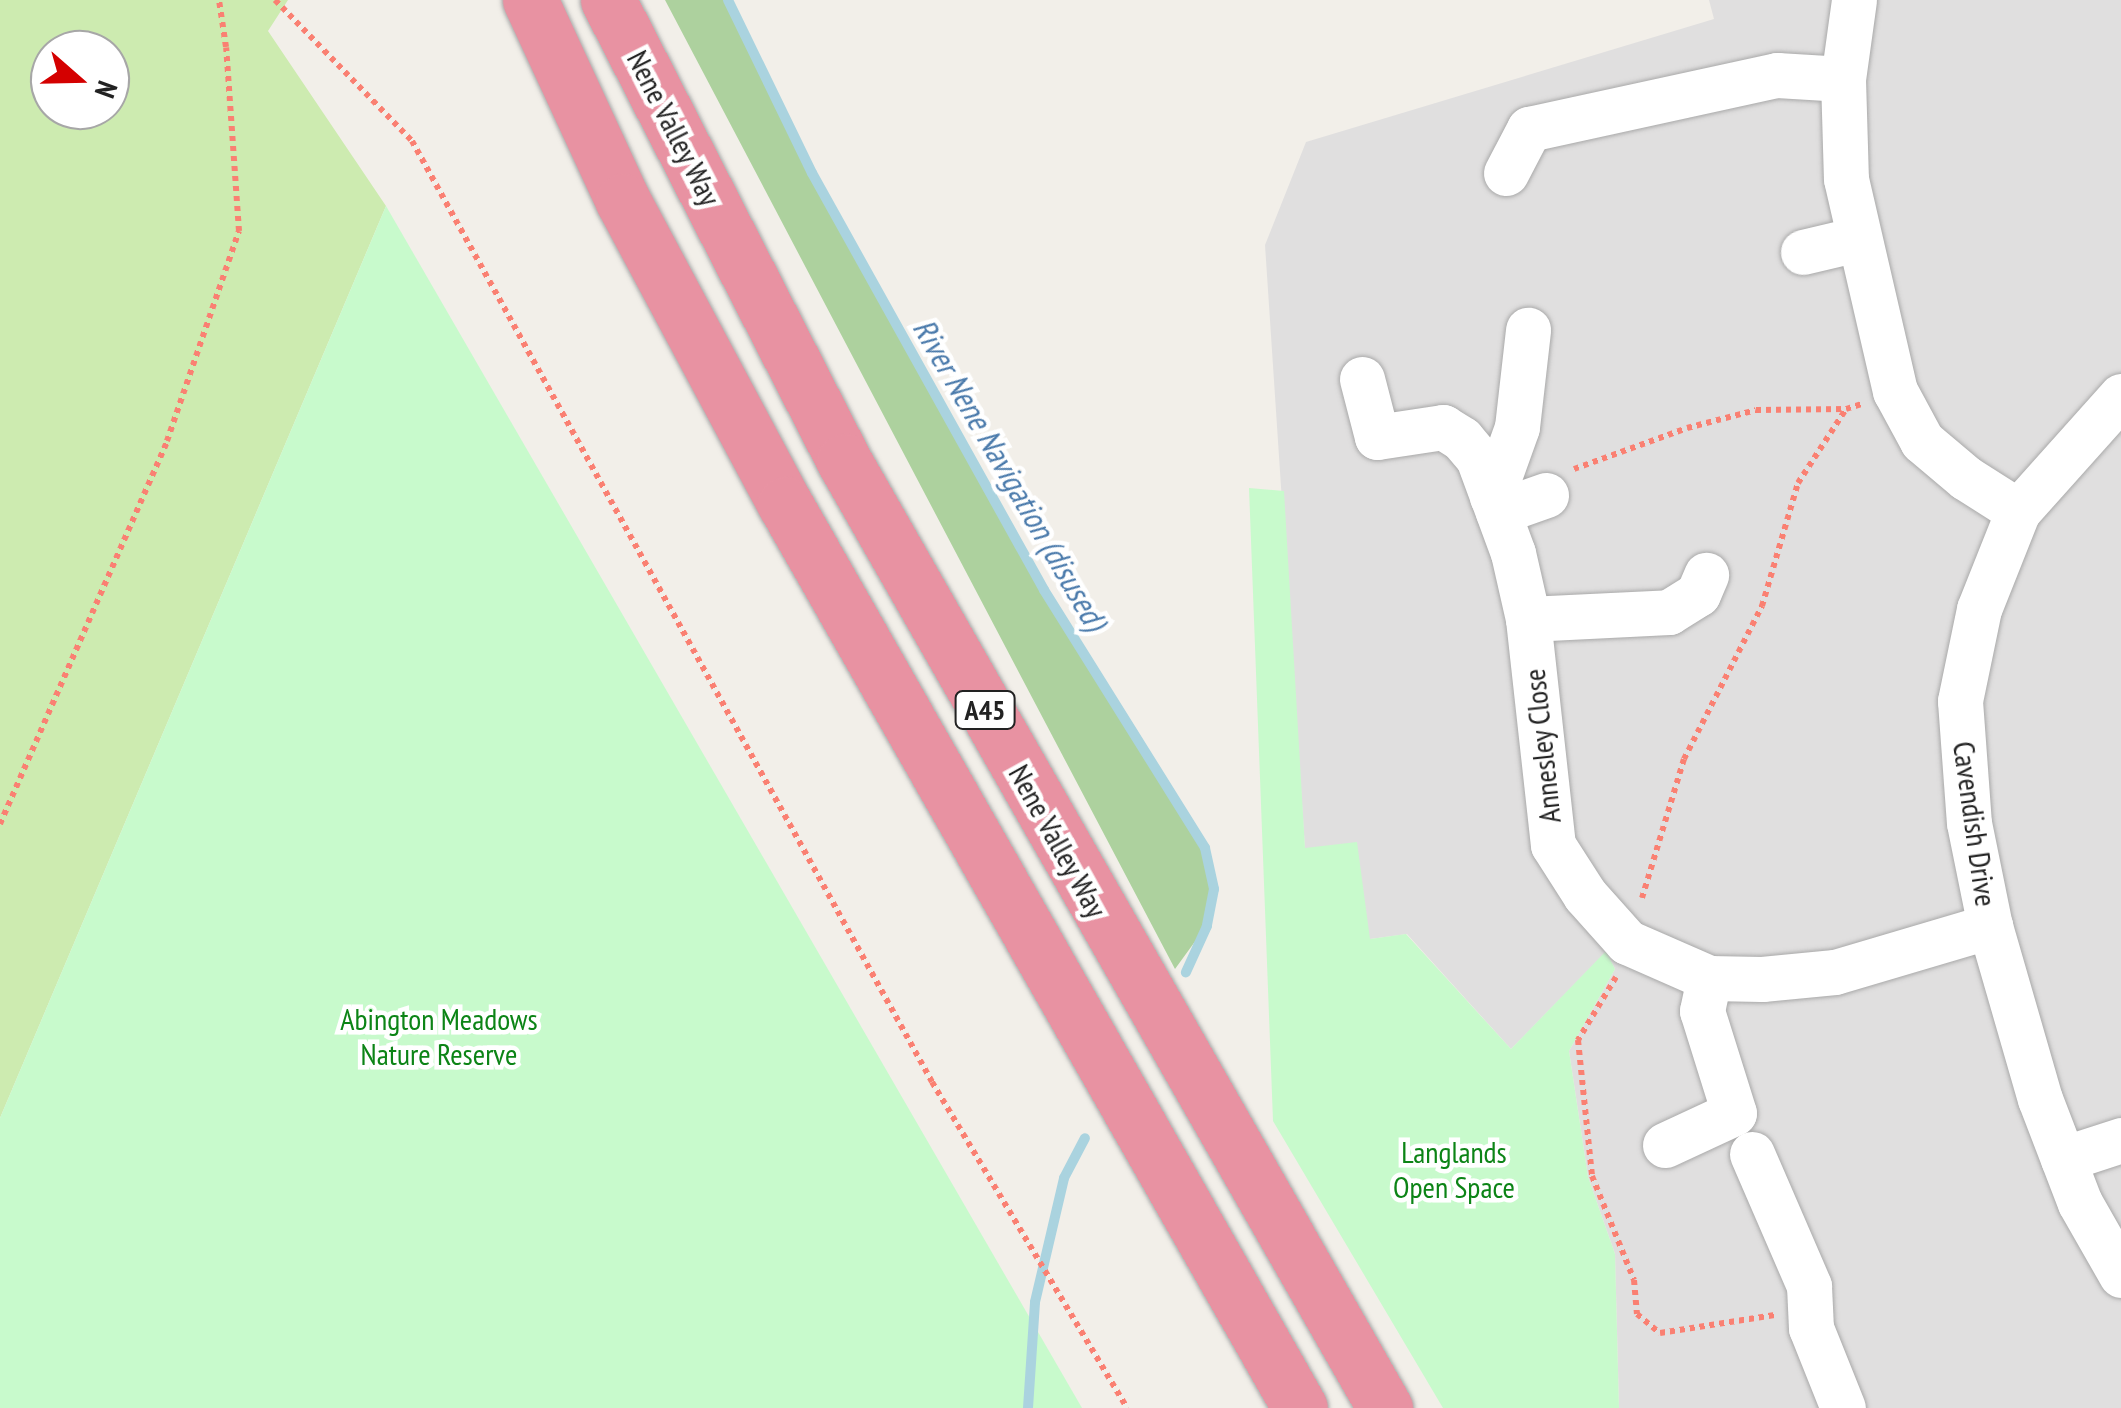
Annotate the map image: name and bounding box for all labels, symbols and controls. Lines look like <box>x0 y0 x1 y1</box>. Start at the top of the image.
north arrow <box>30 30 130 130</box>
street label: Nene Valley Way <box>619 44 729 212</box>
text: N <box>87 76 127 103</box>
water label: River Nene Navigation (disused) <box>905 312 1115 636</box>
street label: Annesley Close <box>1516 667 1568 825</box>
road number: A45 <box>952 687 1018 733</box>
street label: Cavendish Drive <box>1946 739 2004 909</box>
street label: Nene Valley Way <box>1001 757 1115 925</box>
park label: Abington Meadows Nature Reserve <box>340 1001 538 1072</box>
park label: Langlands Open Space <box>1393 1134 1515 1204</box>

